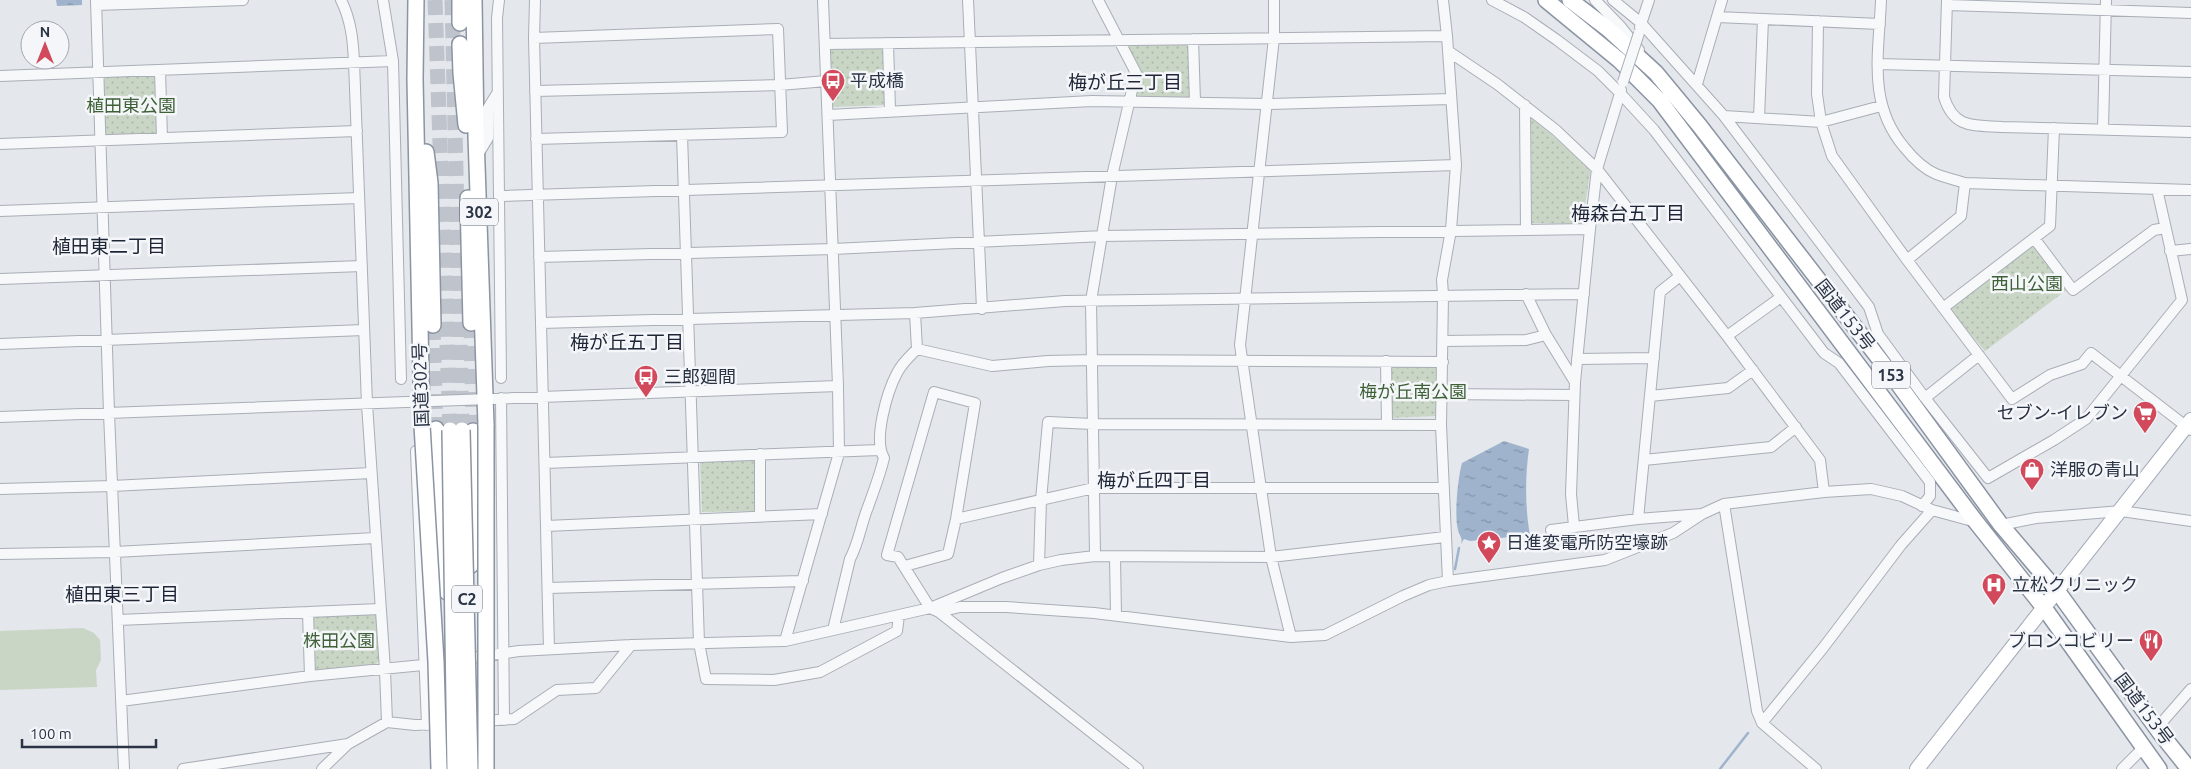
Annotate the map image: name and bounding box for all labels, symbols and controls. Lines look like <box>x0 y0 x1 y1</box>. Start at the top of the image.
north arrow <box>20 20 70 70</box>
text: N <box>40 24 50 40</box>
bus stop icon: 平成橋 <box>820 68 846 102</box>
place label: 平成橋 <box>850 70 904 90</box>
district label: 梅が丘三丁目 <box>1068 71 1182 93</box>
park label: 植田東公園 <box>86 95 176 115</box>
road number: 302 <box>460 198 498 226</box>
district label: 梅森台五丁目 <box>1571 202 1685 224</box>
district label: 植田東二丁目 <box>52 235 166 257</box>
park label: 西山公園 <box>1991 273 2063 293</box>
street label: 国道153号 <box>1812 275 1880 354</box>
district label: 梅が丘五丁目 <box>570 331 684 353</box>
street label: 国道302号 <box>409 342 431 428</box>
road number: 153 <box>1872 362 1910 388</box>
bus stop icon: 三郎廻間 <box>633 364 659 398</box>
place label: 三郎廻間 <box>664 366 736 386</box>
park label: 梅が丘南公園 <box>1359 381 1467 401</box>
supermarket icon: セブン-イレブン <box>2132 400 2158 434</box>
place label: セブン-イレブン <box>1997 402 2128 422</box>
shop icon: 洋服の青山 <box>2019 457 2045 491</box>
place label: 洋服の青山 <box>2050 459 2140 479</box>
district label: 梅が丘四丁目 <box>1097 469 1211 491</box>
place icon: 日進変電所防空壕跡 <box>1476 530 1502 564</box>
place label: 日進変電所防空壕跡 <box>1506 532 1668 552</box>
hospital icon: 立松クリニック <box>1981 572 2007 606</box>
place label: 立松クリニック <box>2012 574 2138 594</box>
district label: 植田東三丁目 <box>65 583 179 605</box>
road number: C2 <box>452 586 482 612</box>
restaurant icon: ブロンコビリー <box>2138 628 2164 662</box>
park label: 株田公園 <box>303 630 375 650</box>
place label: ブロンコビリー <box>2008 630 2134 650</box>
street label: 国道153号 <box>2111 669 2178 748</box>
scale bar <box>22 716 156 748</box>
text: 100 m <box>30 725 72 742</box>

